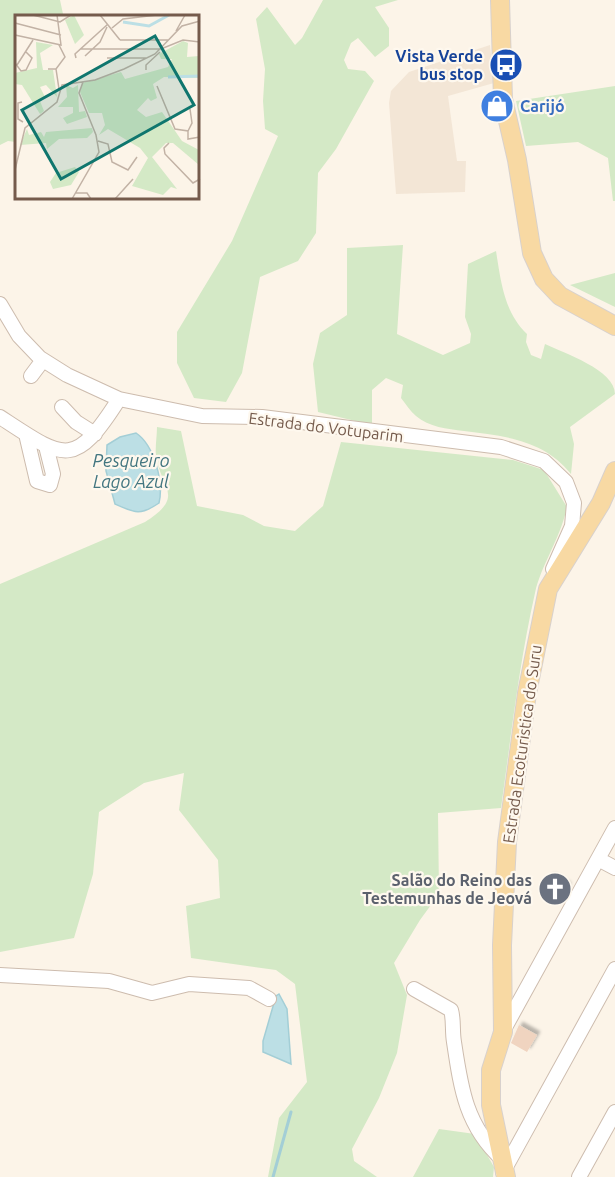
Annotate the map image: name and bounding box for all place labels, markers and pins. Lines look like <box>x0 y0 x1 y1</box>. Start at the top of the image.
place label: Vista Verde bus stop <box>395 47 483 83</box>
bus stop icon: Vista Verde bus stop <box>488 47 524 83</box>
shop icon: Carijó <box>479 88 515 124</box>
place label: Carijó <box>520 97 565 115</box>
place label: Salão do Reino das Testemunhas de Jeová <box>362 871 532 907</box>
church icon: Salão do Reino das Testemunhas de Jeová <box>537 871 573 907</box>

